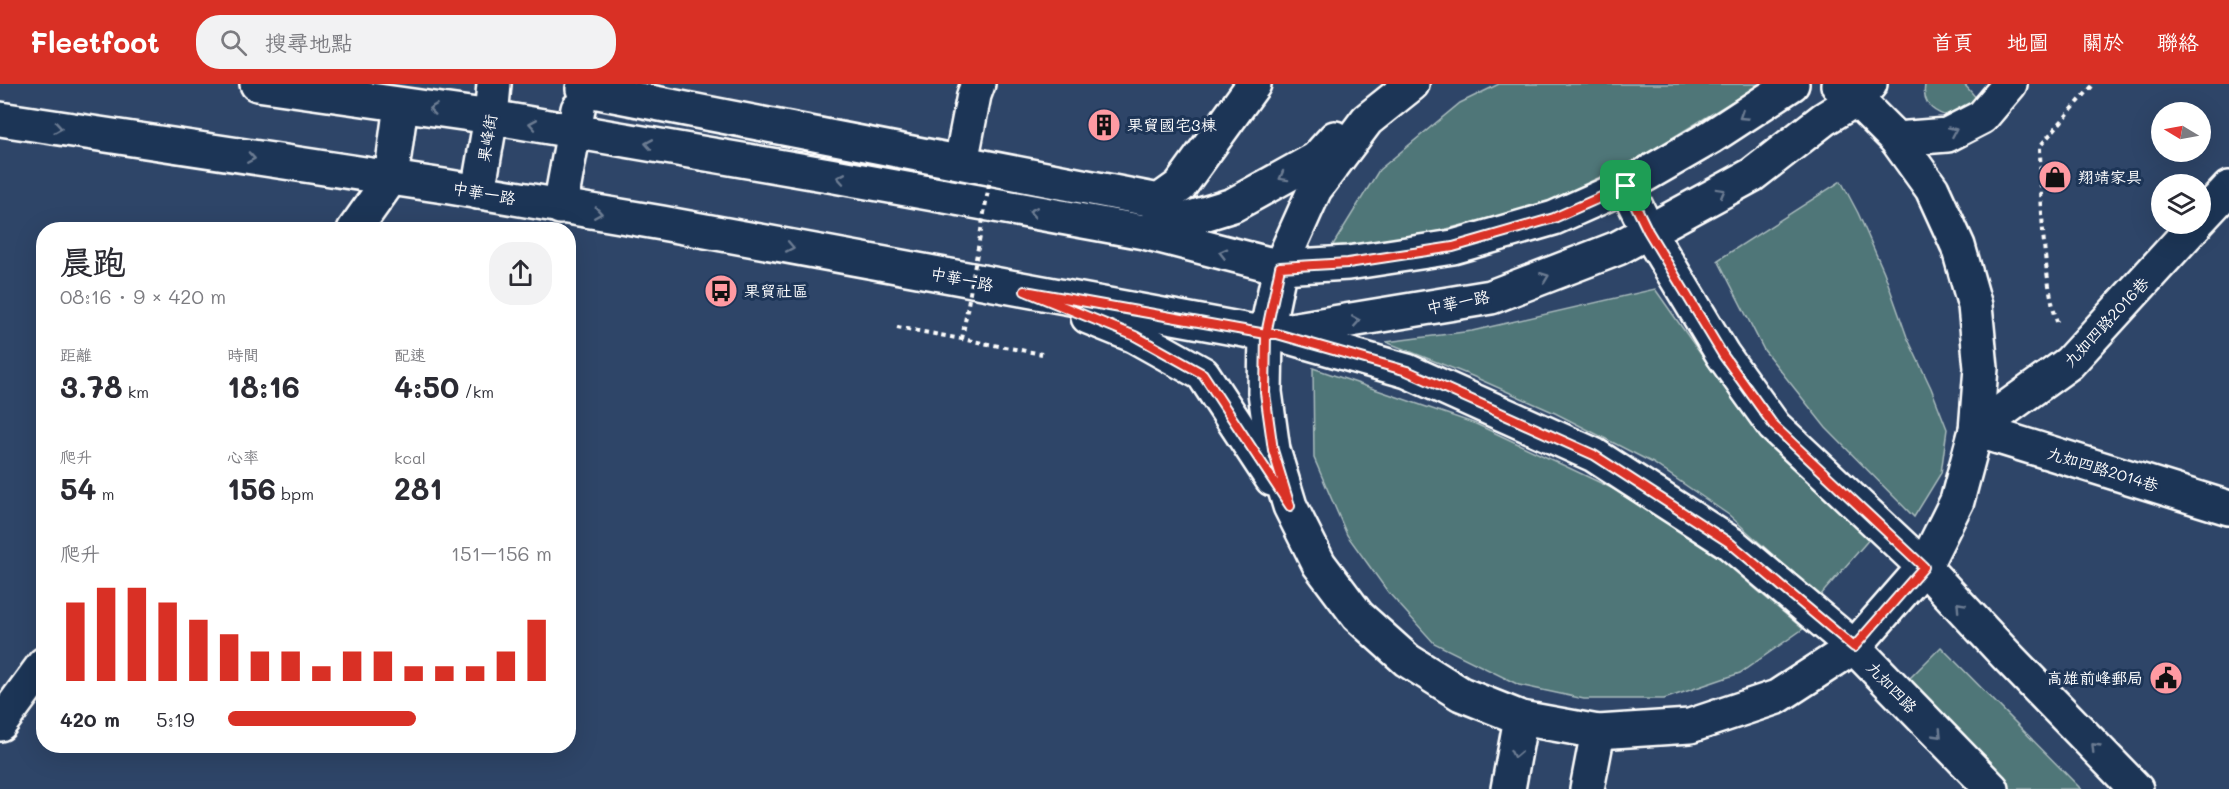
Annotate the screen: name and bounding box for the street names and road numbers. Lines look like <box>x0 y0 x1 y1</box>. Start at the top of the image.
street label: 果峰街 <box>472 113 501 163</box>
street label: 中華一路 <box>451 177 517 208</box>
street label: 中華一路 <box>929 262 996 295</box>
street label: 九如四路2016巷 <box>2059 272 2153 371</box>
street label: 中華一路 <box>1424 285 1491 318</box>
street label: 九如四路2014巷 <box>2045 442 2161 495</box>
street label: 九如四路 <box>1863 656 1922 717</box>

